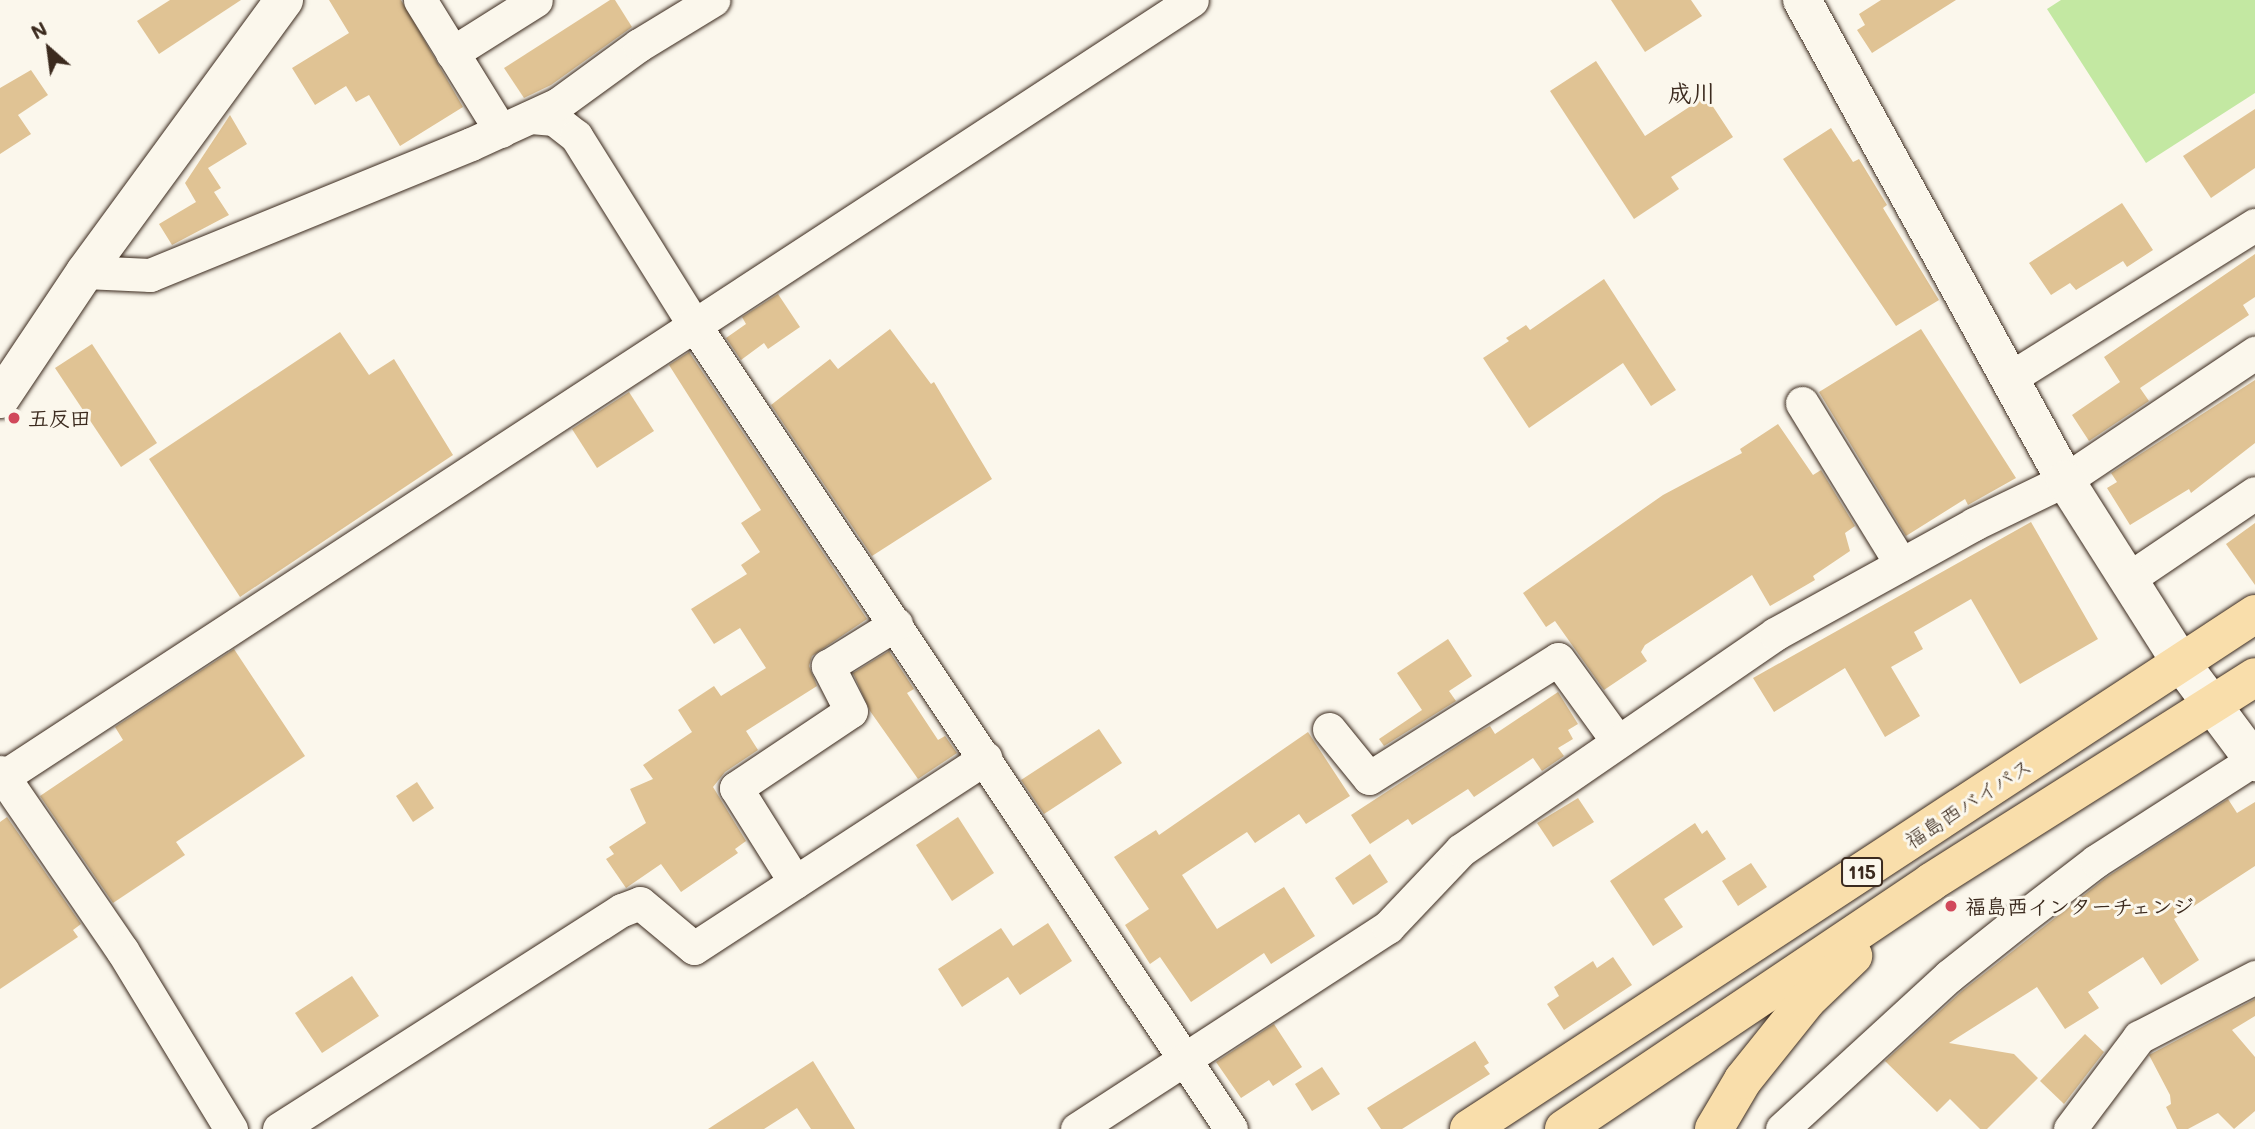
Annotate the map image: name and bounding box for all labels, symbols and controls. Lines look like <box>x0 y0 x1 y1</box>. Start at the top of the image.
north arrow <box>14 14 84 84</box>
text: N <box>27 16 51 44</box>
district label: 成川 <box>1668 79 1716 107</box>
place label: 五反田 <box>28 405 91 431</box>
marker: 五反田 <box>6 410 22 426</box>
street label: 福島西バイパス <box>1899 752 2037 854</box>
road number: 115 <box>1841 856 1883 888</box>
place label: 福島西インターチェンジ <box>1965 893 2196 919</box>
marker: 福島西インターチェンジ <box>1943 898 1959 914</box>

